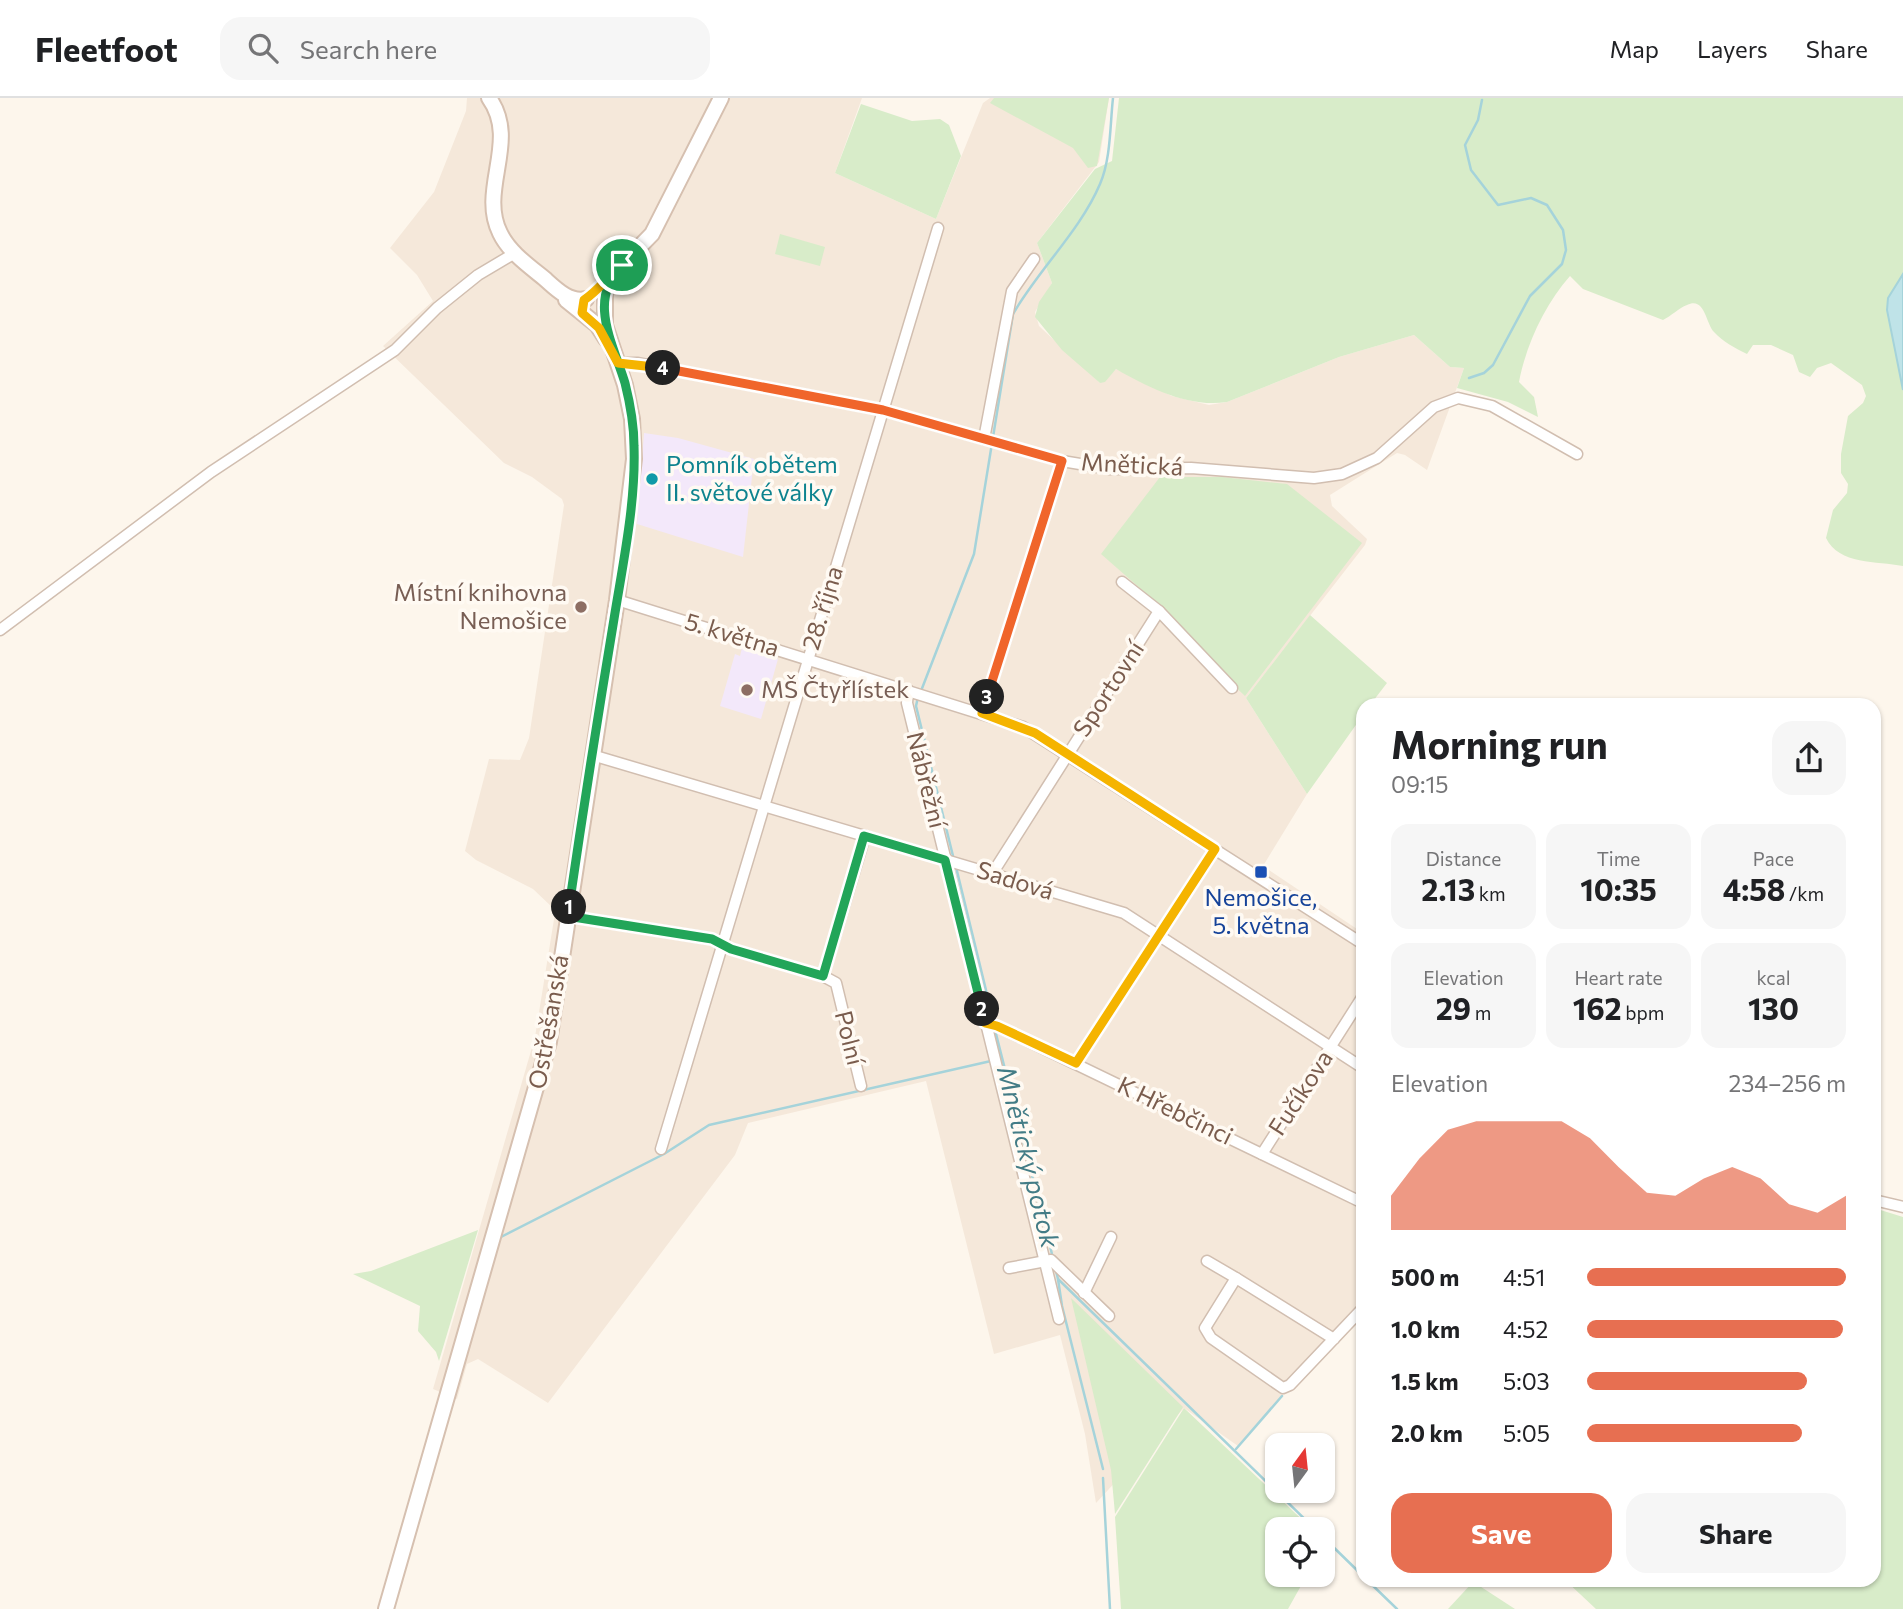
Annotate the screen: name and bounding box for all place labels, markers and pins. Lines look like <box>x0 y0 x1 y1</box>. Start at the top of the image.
pin <box>592 235 652 295</box>
pin: 4 <box>646 350 680 386</box>
place label: Pomník obětem II. světové války <box>666 449 838 506</box>
marker: Pomník obětem II. světové války <box>644 471 660 487</box>
place label: Místní knihovna Nemošice <box>393 577 567 634</box>
marker: Místní knihovna Nemošice <box>573 599 589 615</box>
place label: MŠ Čtyřlístek <box>761 674 909 703</box>
pin: 3 <box>970 680 1004 714</box>
marker: MŠ Čtyřlístek <box>739 682 755 698</box>
marker: Nemošice, 5. května <box>1253 864 1269 880</box>
place label: Nemošice, 5. května <box>1205 882 1317 939</box>
pin: 1 <box>552 890 586 924</box>
pin: 2 <box>964 992 1000 1026</box>

